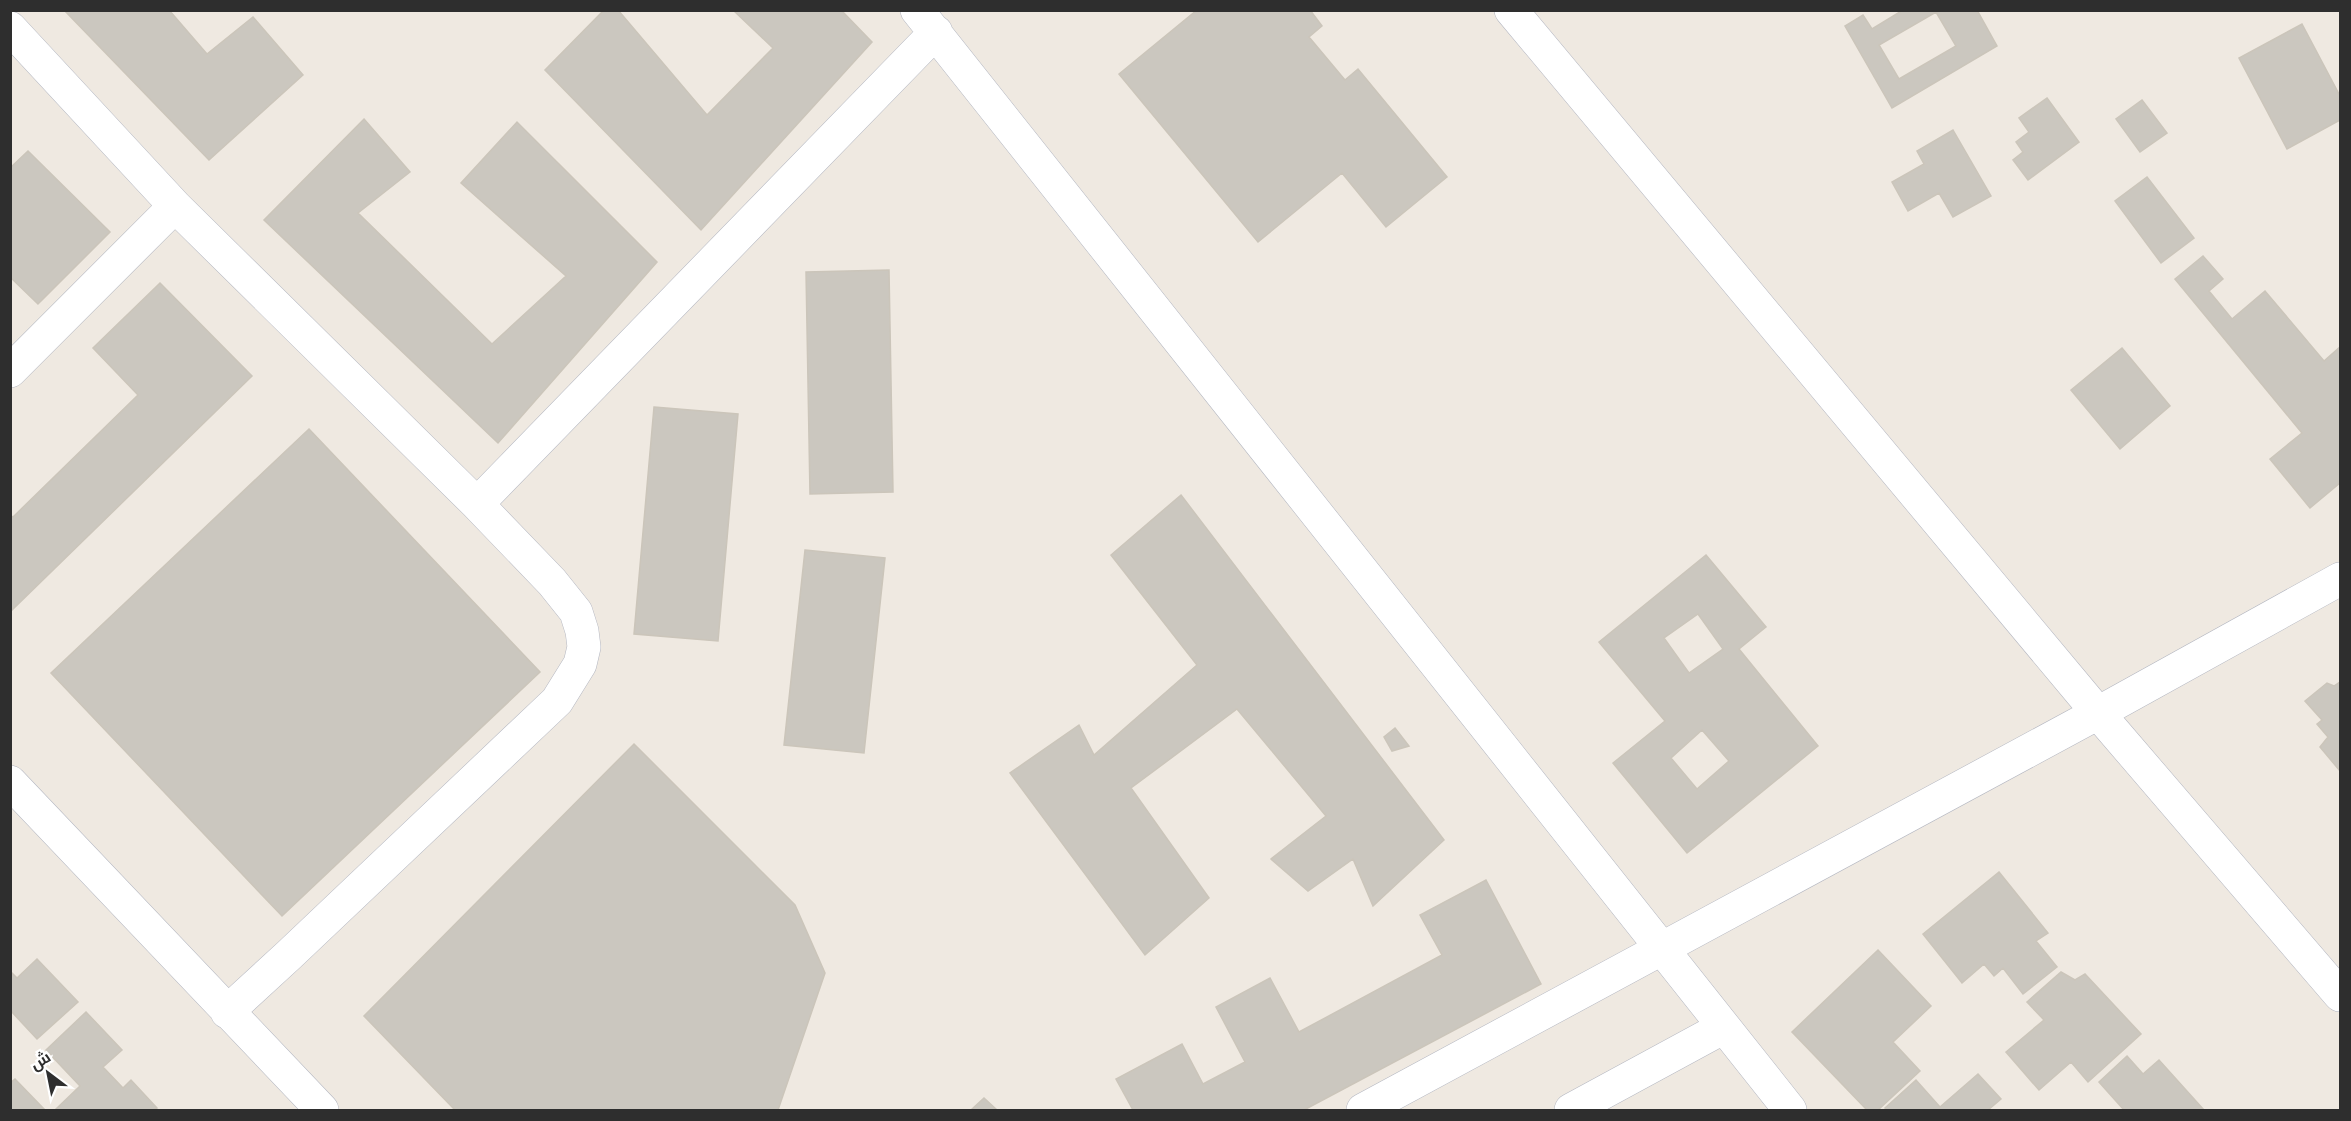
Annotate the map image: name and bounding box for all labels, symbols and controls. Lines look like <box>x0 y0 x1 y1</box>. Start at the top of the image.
north arrow <box>18 1043 78 1103</box>
text: ش <box>27 1047 54 1074</box>

